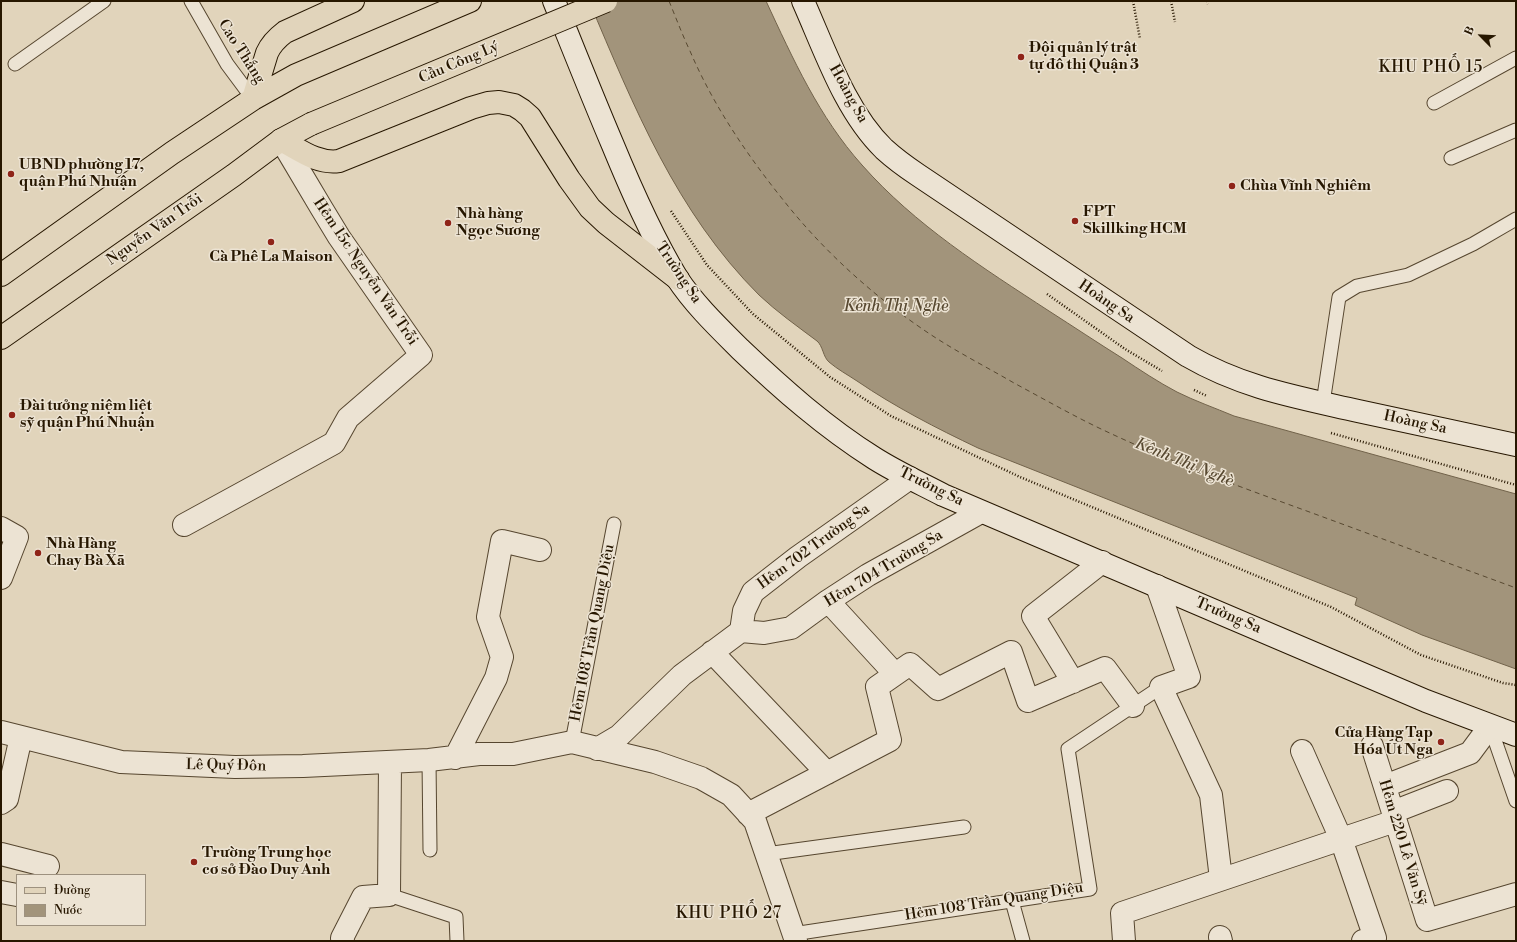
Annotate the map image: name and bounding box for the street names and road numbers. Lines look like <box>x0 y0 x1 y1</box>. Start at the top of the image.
street label: Cao Thắng <box>214 17 268 87</box>
street label: Cầu Công Lý <box>416 38 502 88</box>
street label: Hoàng Sa <box>825 62 871 126</box>
street label: Nguyễn Văn Trỗi <box>104 190 206 270</box>
street label: Hẻm 15c Nguyễn Văn Trỗi <box>309 195 421 349</box>
street label: Trường Sa <box>651 239 705 307</box>
street label: Hoàng Sa <box>1074 277 1138 327</box>
street label: Hoàng Sa <box>1382 408 1448 438</box>
street label: Trường Sa <box>896 464 966 510</box>
street label: Hẻm 702 Trường Sa <box>754 500 874 594</box>
street label: Hẻm 704 Trường Sa <box>822 527 946 611</box>
street label: Hẻm 108 Trần Quang Diệu <box>567 543 619 723</box>
street label: Trường Sa <box>1192 594 1264 638</box>
street label: Lê Quý Ðôn <box>186 756 266 776</box>
street label: Hẻm 220 Lê Văn Sỹ <box>1374 778 1430 908</box>
street label: Hẻm 108 Trần Quang Diệu <box>904 879 1084 925</box>

